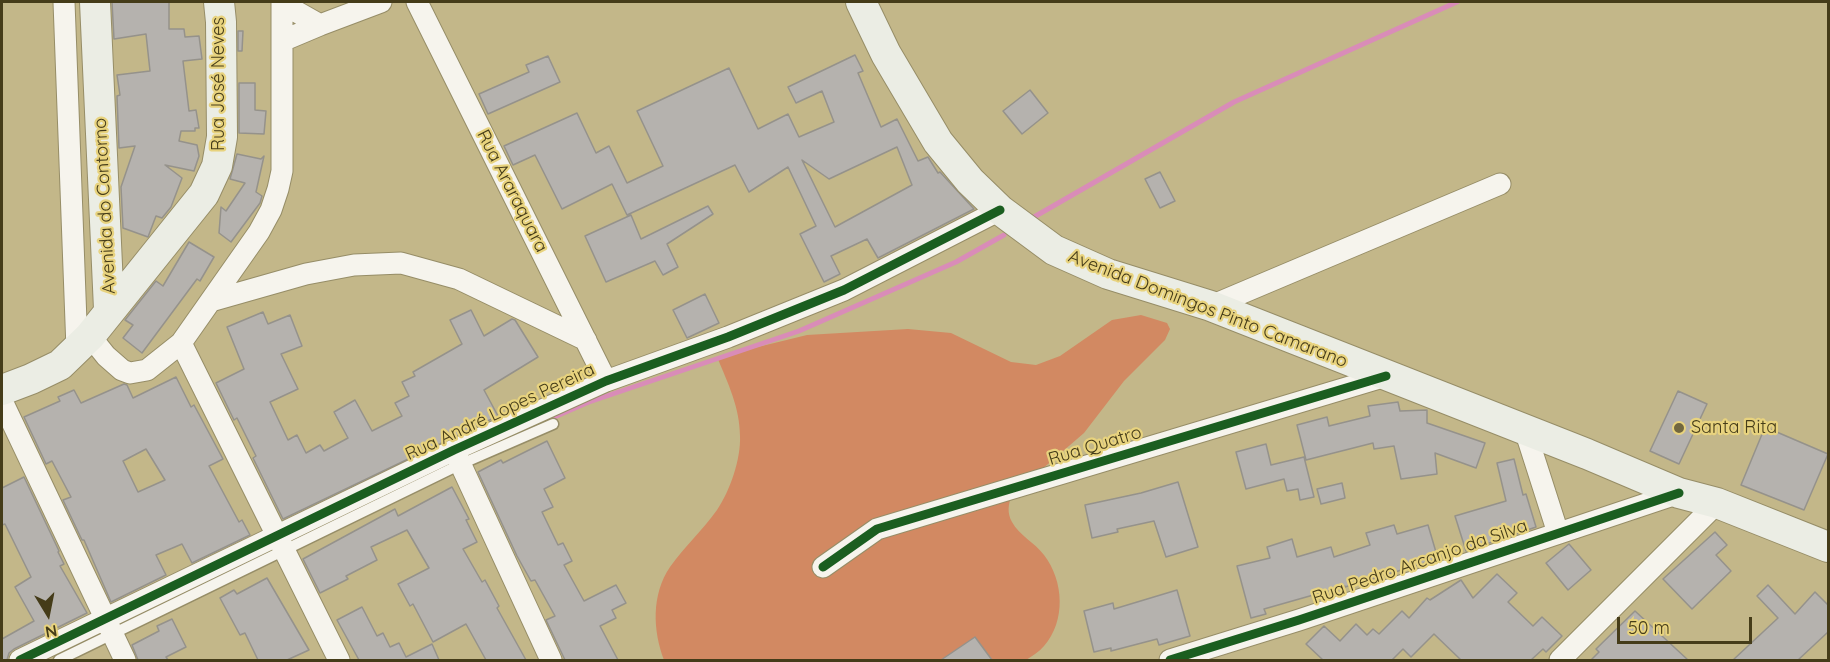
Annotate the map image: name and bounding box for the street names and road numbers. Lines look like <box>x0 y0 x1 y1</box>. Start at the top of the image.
street label: Rua José Neves <box>208 17 230 151</box>
street label: Avenida do Contorno <box>90 117 120 295</box>
street label: Rua Araraquara <box>472 126 552 256</box>
street label: Avenida Domingos Pinto Camarano <box>1065 246 1351 372</box>
street label: Rua André Lopes Pereira <box>402 359 598 465</box>
street label: Rua Quatro <box>1046 422 1144 470</box>
street label: Rua Pedro Arcanjo da Silva <box>1310 515 1530 609</box>

